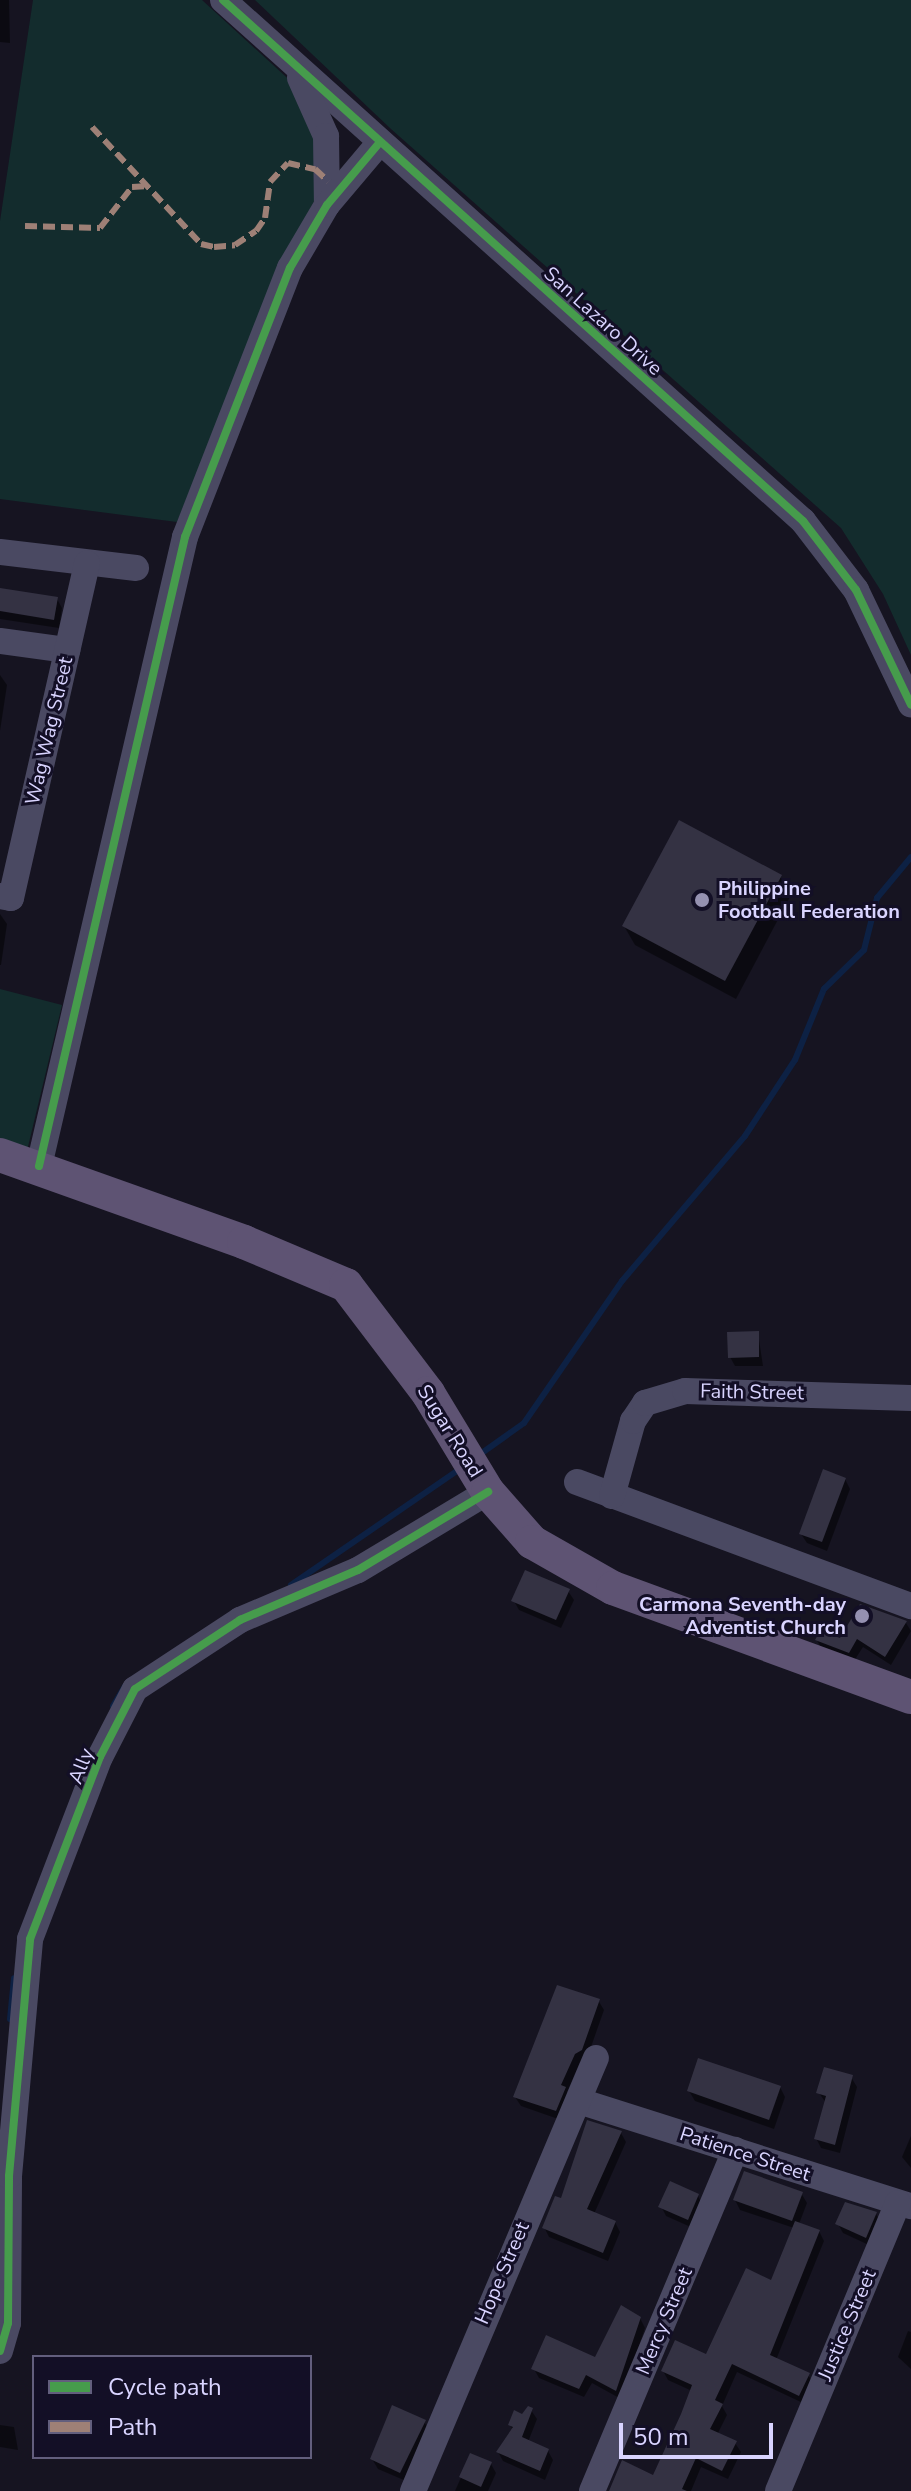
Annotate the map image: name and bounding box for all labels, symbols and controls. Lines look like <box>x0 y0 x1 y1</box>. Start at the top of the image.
street label: San Lazaro Drive <box>539 261 667 381</box>
street label: Wag Wag Street <box>20 655 78 807</box>
place label: Philippine Football Federation <box>718 876 900 923</box>
marker: Philippine Football Federation <box>693 891 711 909</box>
street label: Faith Street <box>700 1379 804 1405</box>
street label: Sugar Road <box>412 1380 488 1482</box>
place label: Carmona Seventh-day Adventist Church <box>639 1592 846 1639</box>
marker: Carmona Seventh-day Adventist Church <box>853 1607 871 1625</box>
street label: Ally <box>63 1745 99 1787</box>
street label: Patience Street <box>677 2122 813 2186</box>
street label: Hope Street <box>470 2218 534 2328</box>
street label: Mercy Street <box>631 2264 697 2378</box>
street label: Justice Street <box>813 2266 881 2384</box>
legend <box>32 2355 312 2459</box>
text: Cycle path <box>108 2371 222 2403</box>
scale bar <box>623 2407 777 2457</box>
text: Path <box>108 2411 157 2443</box>
text: 50 m <box>633 2421 689 2453</box>

